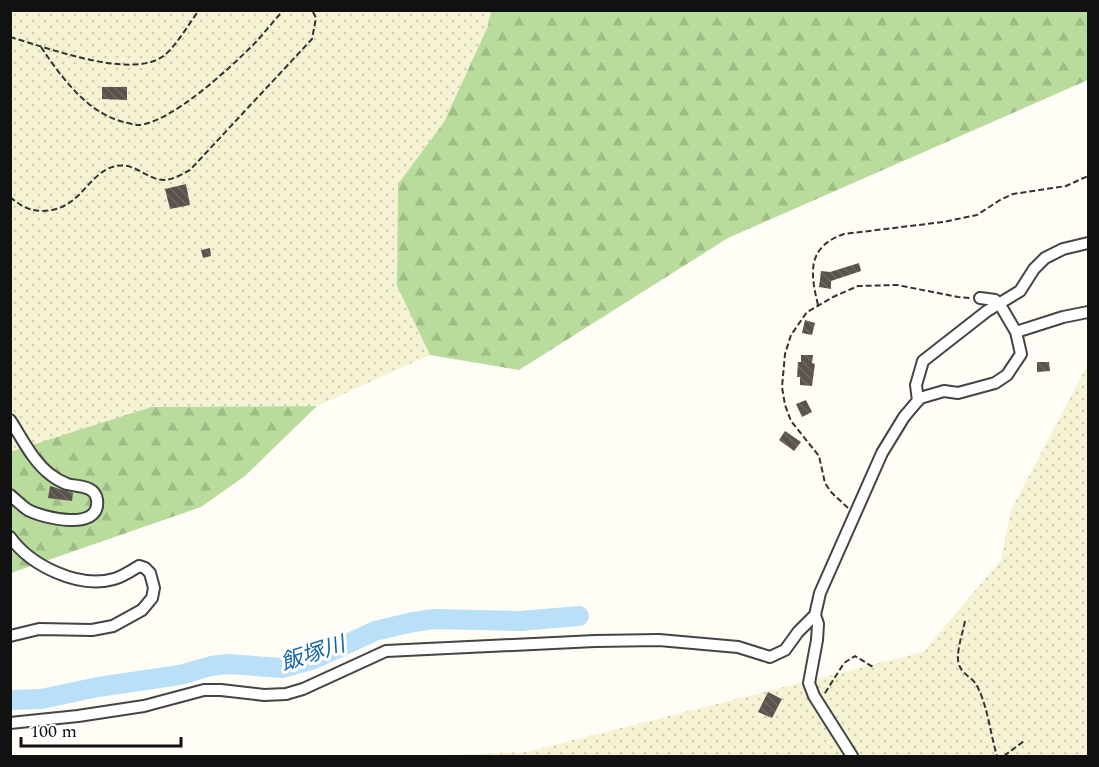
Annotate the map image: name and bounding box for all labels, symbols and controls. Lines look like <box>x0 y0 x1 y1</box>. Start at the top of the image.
water label: 飯塚川 <box>277 627 351 680</box>
scale bar <box>21 710 182 748</box>
text: 100 m <box>30 718 77 745</box>

